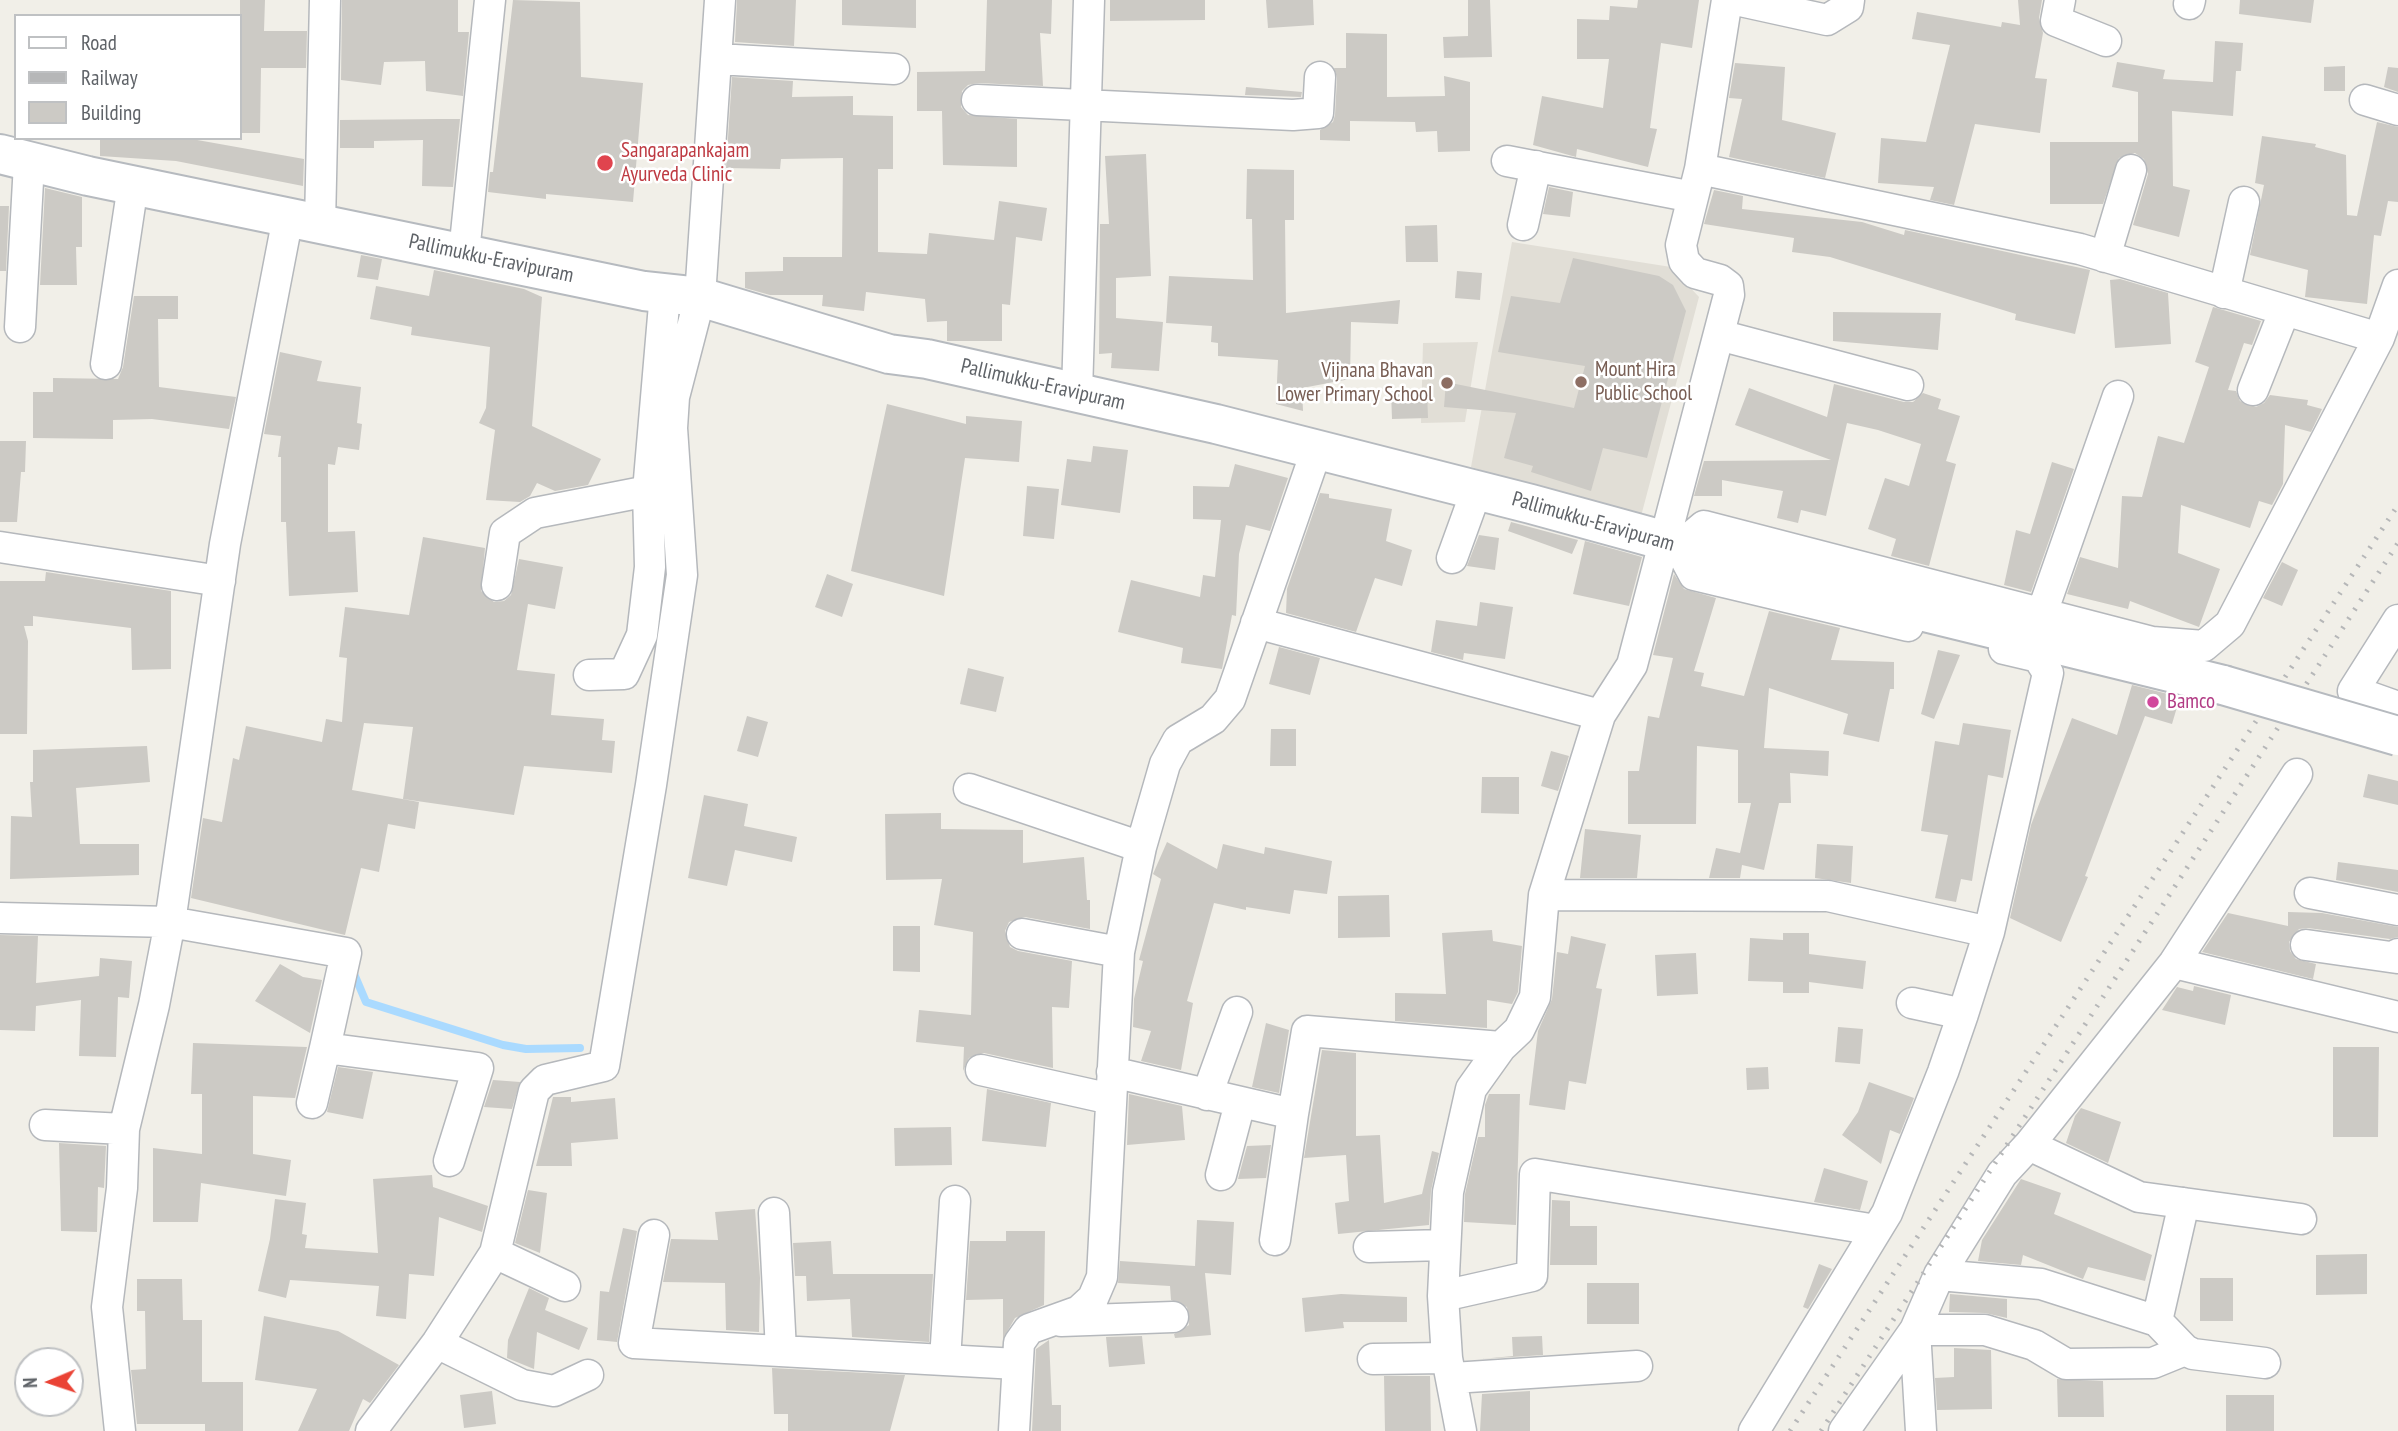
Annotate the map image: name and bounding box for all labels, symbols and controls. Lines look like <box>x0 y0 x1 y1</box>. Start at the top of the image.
legend <box>14 14 242 140</box>
text: Road <box>81 29 117 56</box>
text: Railway <box>81 64 138 91</box>
text: Building <box>81 99 141 126</box>
place label: Sangarapankajam Ayurveda Clinic <box>621 138 749 188</box>
marker: Sangarapankajam Ayurveda Clinic <box>595 153 615 173</box>
street label: Pallimukku-Eravipuram <box>406 229 576 289</box>
street label: Pallimukku-Eravipuram <box>958 354 1128 416</box>
place label: Mount Hira Public School <box>1595 357 1692 407</box>
place label: Vijnana Bhavan Lower Primary School <box>1277 358 1433 408</box>
marker: Mount Hira Public School <box>1573 374 1589 390</box>
marker: Vijnana Bhavan Lower Primary School <box>1439 375 1455 391</box>
street label: Pallimukku-Eravipuram <box>1509 487 1677 557</box>
place label: Bamco <box>2167 689 2215 715</box>
marker: Bamco <box>2145 694 2161 710</box>
north arrow <box>14 1347 84 1417</box>
text: N <box>18 1377 42 1388</box>

